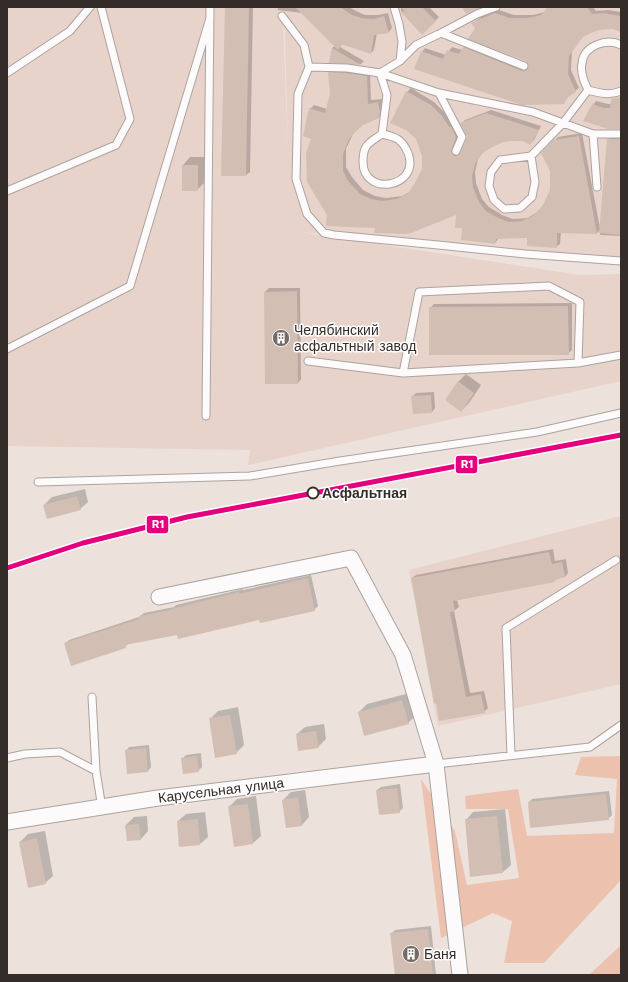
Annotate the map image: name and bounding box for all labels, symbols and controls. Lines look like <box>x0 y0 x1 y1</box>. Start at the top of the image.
place label: Челябинский асфальтный завод <box>294 322 416 354</box>
building icon: Челябинский асфальтный завод <box>271 328 291 348</box>
line badge: R1 <box>455 455 478 474</box>
text: R1 <box>461 458 473 471</box>
place label: Асфальтная <box>322 485 407 501</box>
marker: Асфальтная <box>306 486 320 500</box>
line badge: R1 <box>146 515 169 534</box>
text: R1 <box>152 518 164 531</box>
street label: Карусельная улица <box>157 774 285 806</box>
building icon: Баня <box>401 944 421 964</box>
place label: Баня <box>424 946 456 962</box>

